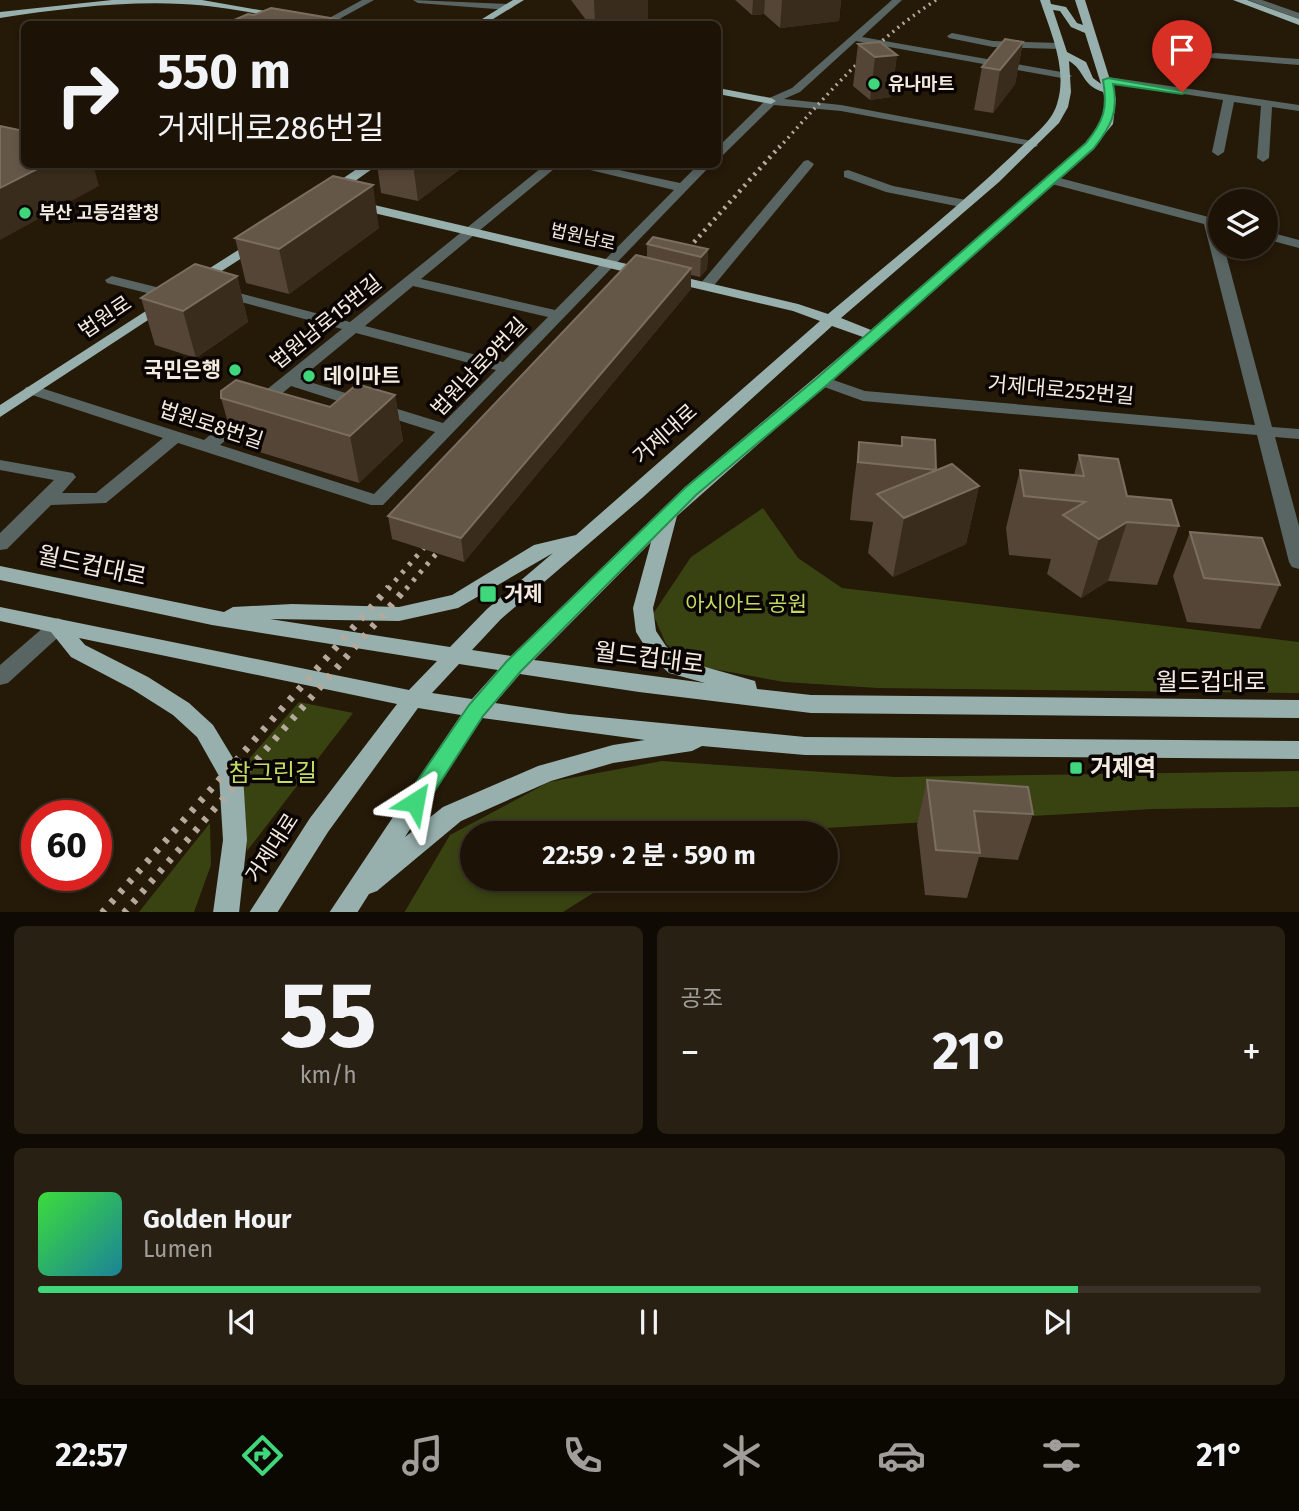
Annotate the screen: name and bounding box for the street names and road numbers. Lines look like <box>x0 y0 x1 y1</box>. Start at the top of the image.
street label: 법원남로 <box>548 219 618 255</box>
street label: 법원남로15번길 <box>265 269 387 375</box>
street label: 법원로 <box>74 290 136 344</box>
street label: 법원남로9번길 <box>426 312 532 422</box>
street label: 거제대로252번길 <box>987 371 1135 409</box>
street label: 법원로8번길 <box>156 396 266 454</box>
street label: 거제대로 <box>628 398 702 470</box>
street label: 월드컵대로 <box>35 541 149 591</box>
street label: 월드컵대로 <box>593 637 705 679</box>
street label: 월드컵대로 <box>1156 668 1266 696</box>
street label: 거제대로 <box>240 809 304 887</box>

